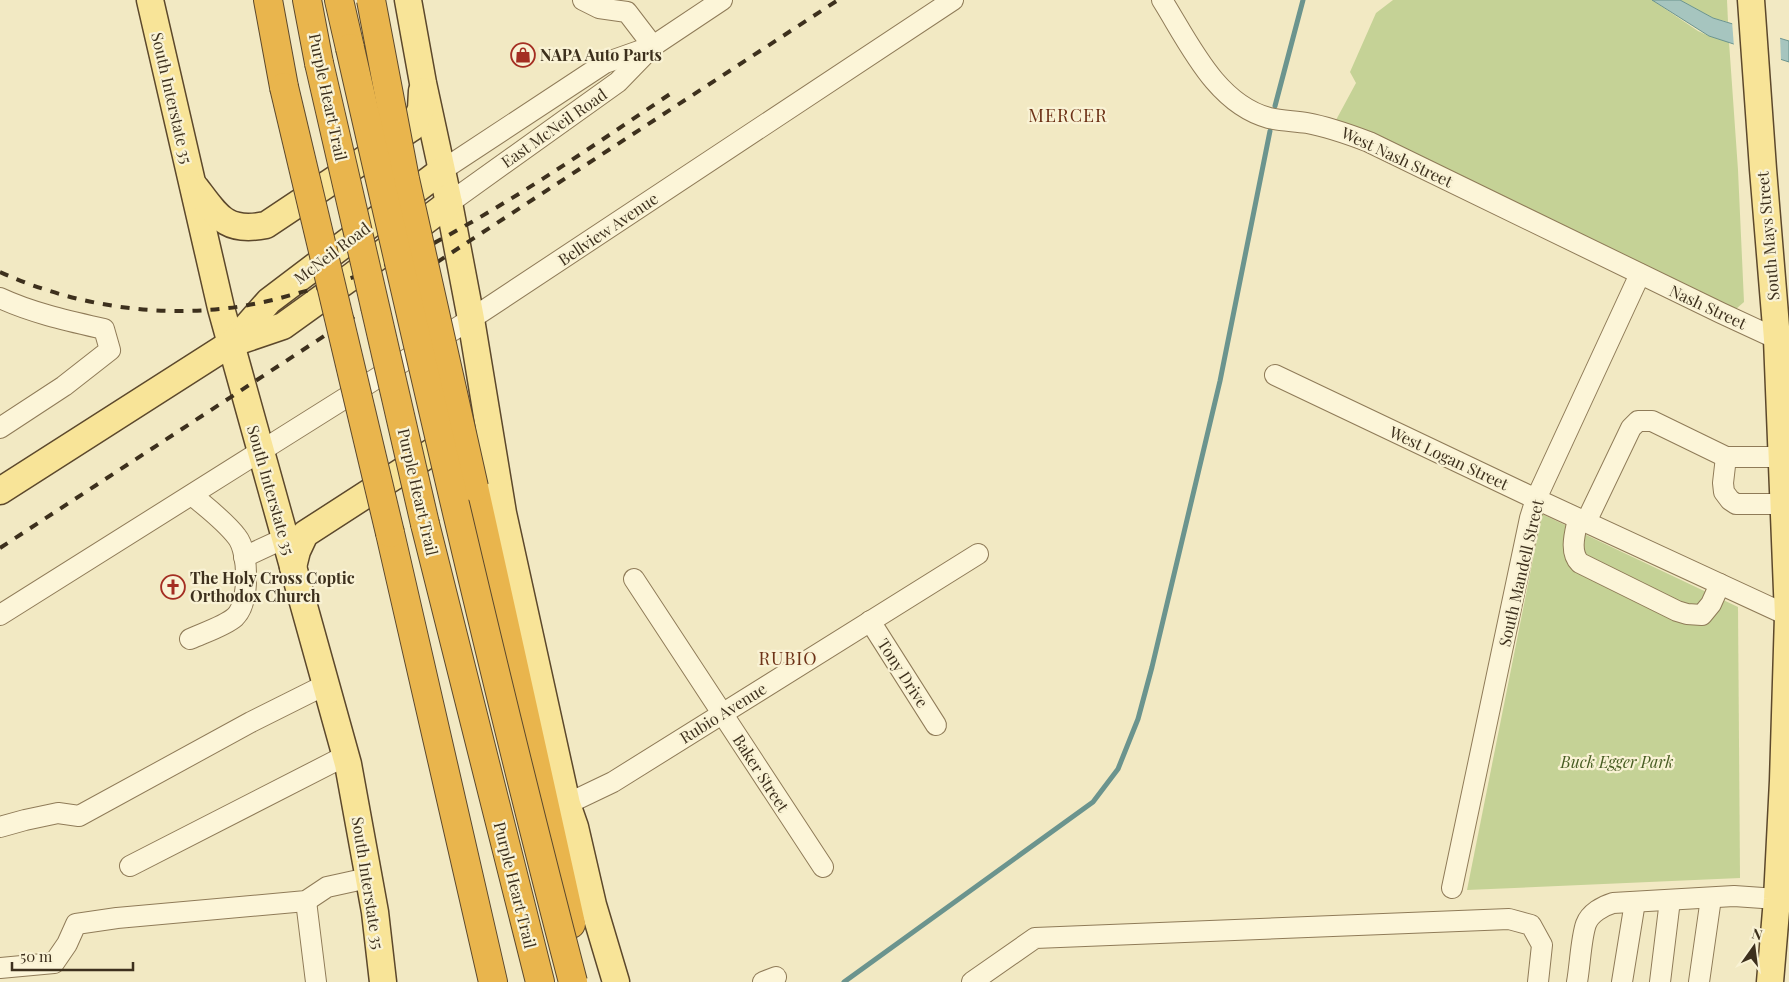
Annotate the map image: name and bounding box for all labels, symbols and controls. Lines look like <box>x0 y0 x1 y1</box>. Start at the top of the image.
street label: South Interstate 35 <box>147 30 198 166</box>
street label: Purple Heart Trail <box>305 31 352 163</box>
shop icon: NAPA Auto Parts <box>510 42 536 68</box>
place label: NAPA Auto Parts <box>540 44 662 65</box>
street label: East McNeil Road <box>497 83 611 172</box>
district label: MERCER <box>1028 103 1108 127</box>
street label: West Nash Street <box>1337 121 1457 192</box>
street label: South Mays Street <box>1751 170 1784 301</box>
street label: Bellview Avenue <box>554 187 662 270</box>
street label: McNeil Road <box>289 217 374 288</box>
street label: Nash Street <box>1666 280 1750 334</box>
street label: West Logan Street <box>1385 420 1512 494</box>
street label: South Interstate 35 <box>243 423 300 557</box>
street label: Purple Heart Trail <box>394 426 443 558</box>
street label: South Mandell Street <box>1493 497 1548 649</box>
place label: The Holy Cross Coptic Orthodox Church <box>190 567 355 606</box>
church icon: The Holy Cross Coptic Orthodox Church <box>160 574 186 600</box>
street label: Tony Drive <box>873 634 934 711</box>
district label: RUBIO <box>758 646 818 670</box>
street label: Rubio Avenue <box>675 678 770 748</box>
street label: Baker Street <box>729 730 794 816</box>
park label: Buck Egger Park <box>1560 751 1673 772</box>
street label: South Interstate 35 <box>348 815 389 951</box>
street label: Purple Heart Trail <box>490 819 541 951</box>
north arrow <box>1729 922 1779 972</box>
text: N <box>1750 923 1764 944</box>
scale bar <box>12 940 134 972</box>
text: 50 m <box>20 946 53 966</box>

